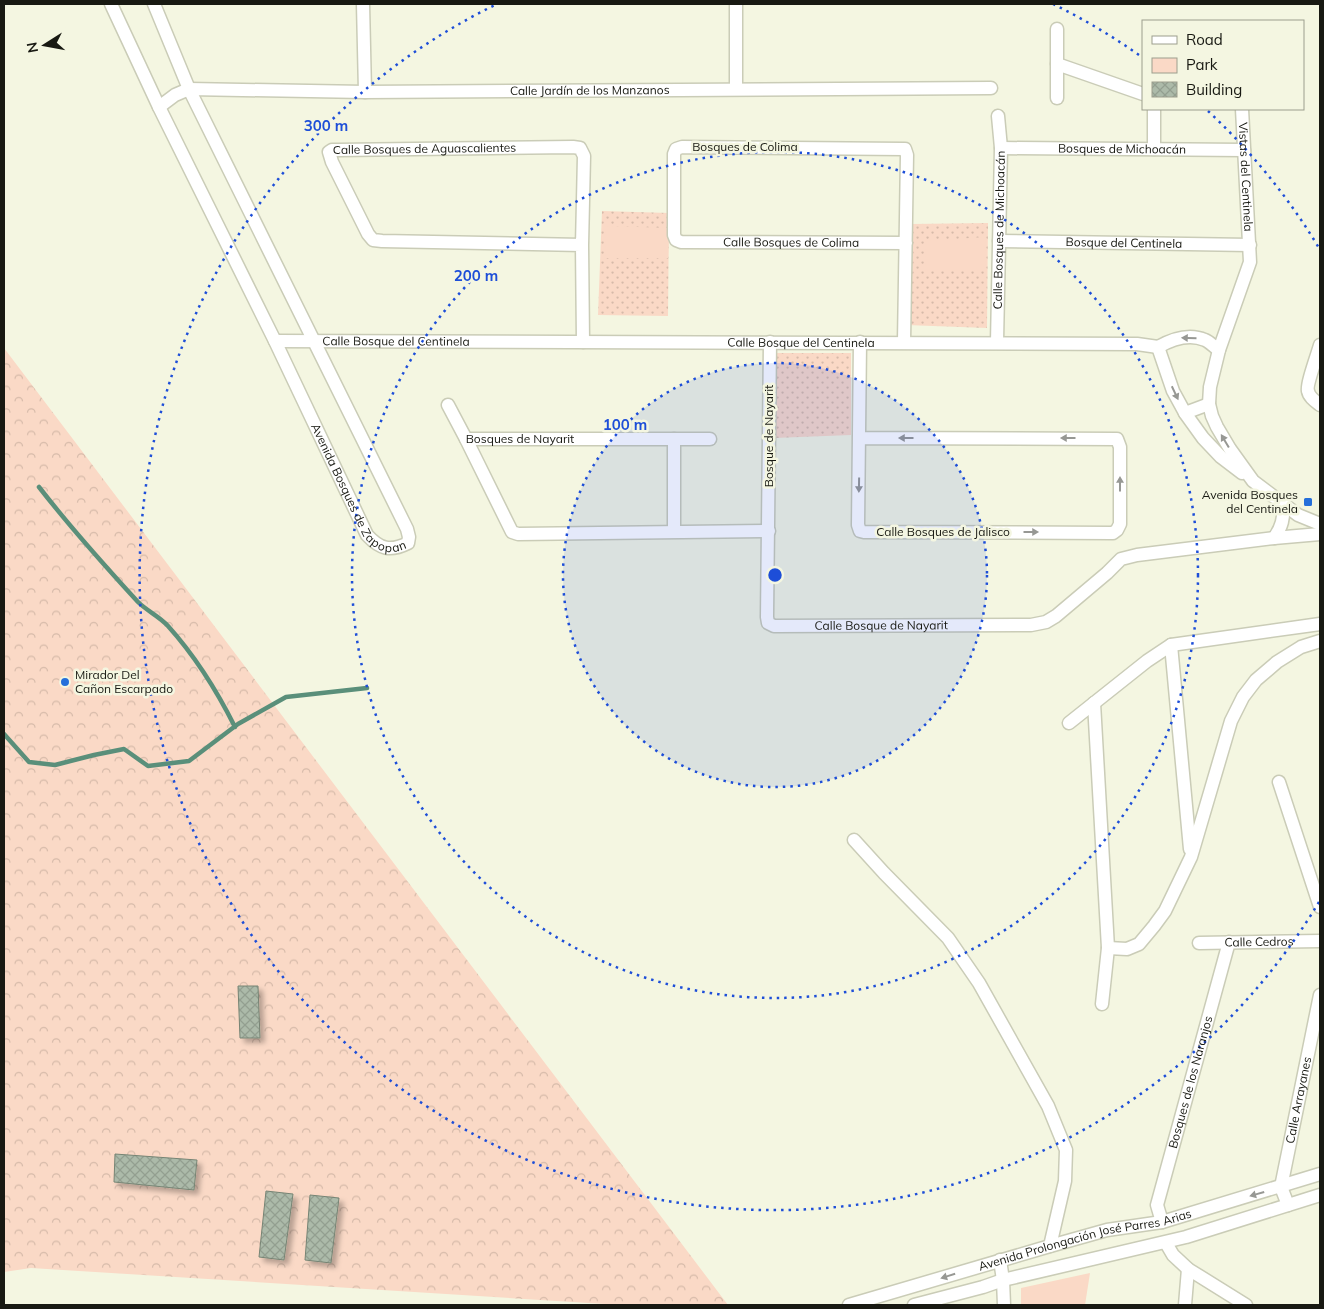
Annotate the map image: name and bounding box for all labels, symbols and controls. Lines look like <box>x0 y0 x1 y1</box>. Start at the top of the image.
north arrow <box>20 20 70 70</box>
legend <box>1142 20 1304 110</box>
text: Road <box>1186 30 1223 49</box>
text: N <box>22 41 42 54</box>
text: Park <box>1186 55 1218 74</box>
text: Building <box>1186 80 1242 99</box>
street label: Calle Jardín de los Manzanos <box>510 82 670 98</box>
text: 300 m <box>304 116 348 135</box>
street label: Vistas del Centinela <box>1236 122 1256 232</box>
street label: Bosques de Colima <box>692 139 798 154</box>
street label: Calle Bosques de Aguascalientes <box>333 140 516 157</box>
street label: Bosques de Michoacán <box>1058 140 1186 157</box>
street label: Calle Bosques de Michoacán <box>990 151 1008 309</box>
street label: Calle Bosques de Colima <box>723 234 859 250</box>
street label: Bosque del Centinela <box>1066 234 1182 251</box>
text: 200 m <box>454 266 498 285</box>
street label: Calle Bosque del Centinela <box>322 333 470 349</box>
one-way arrow <box>1181 334 1197 342</box>
street label: Calle Bosque del Centinela <box>727 335 875 350</box>
street label: Bosque de Nayarit <box>761 385 776 487</box>
one-way arrow <box>1171 386 1179 400</box>
text: 100 m <box>603 415 647 434</box>
street label: Avenida Bosques de Zapopan <box>308 421 408 555</box>
street label: Bosques de Nayarit <box>466 431 574 446</box>
one-way arrow <box>897 434 913 442</box>
one-way arrow <box>1060 434 1076 442</box>
one-way arrow <box>1221 435 1230 448</box>
one-way arrow <box>1116 476 1124 492</box>
one-way arrow <box>855 477 863 493</box>
place label: Avenida Bosques del Centinela <box>1202 487 1298 516</box>
marker: Avenida Bosques del Centinela <box>1302 496 1314 508</box>
street label: Calle Bosques de Jalisco <box>876 524 1010 539</box>
one-way arrow <box>1024 528 1040 536</box>
centre of rings <box>766 566 784 584</box>
street label: Calle Bosque de Nayarit <box>815 617 948 633</box>
place label: Mirador Del Cañon Escarpado <box>75 667 173 696</box>
marker: Mirador Del Cañon Escarpado <box>59 676 71 688</box>
street label: Calle Cedros <box>1224 933 1294 950</box>
street label: Bosques de los Naranjos <box>1165 1014 1215 1150</box>
street label: Calle Arrayanes <box>1282 1055 1314 1145</box>
one-way arrow <box>1249 1190 1264 1198</box>
street label: Avenida Prolongación José Parres Arias <box>977 1205 1193 1274</box>
one-way arrow <box>940 1272 955 1280</box>

